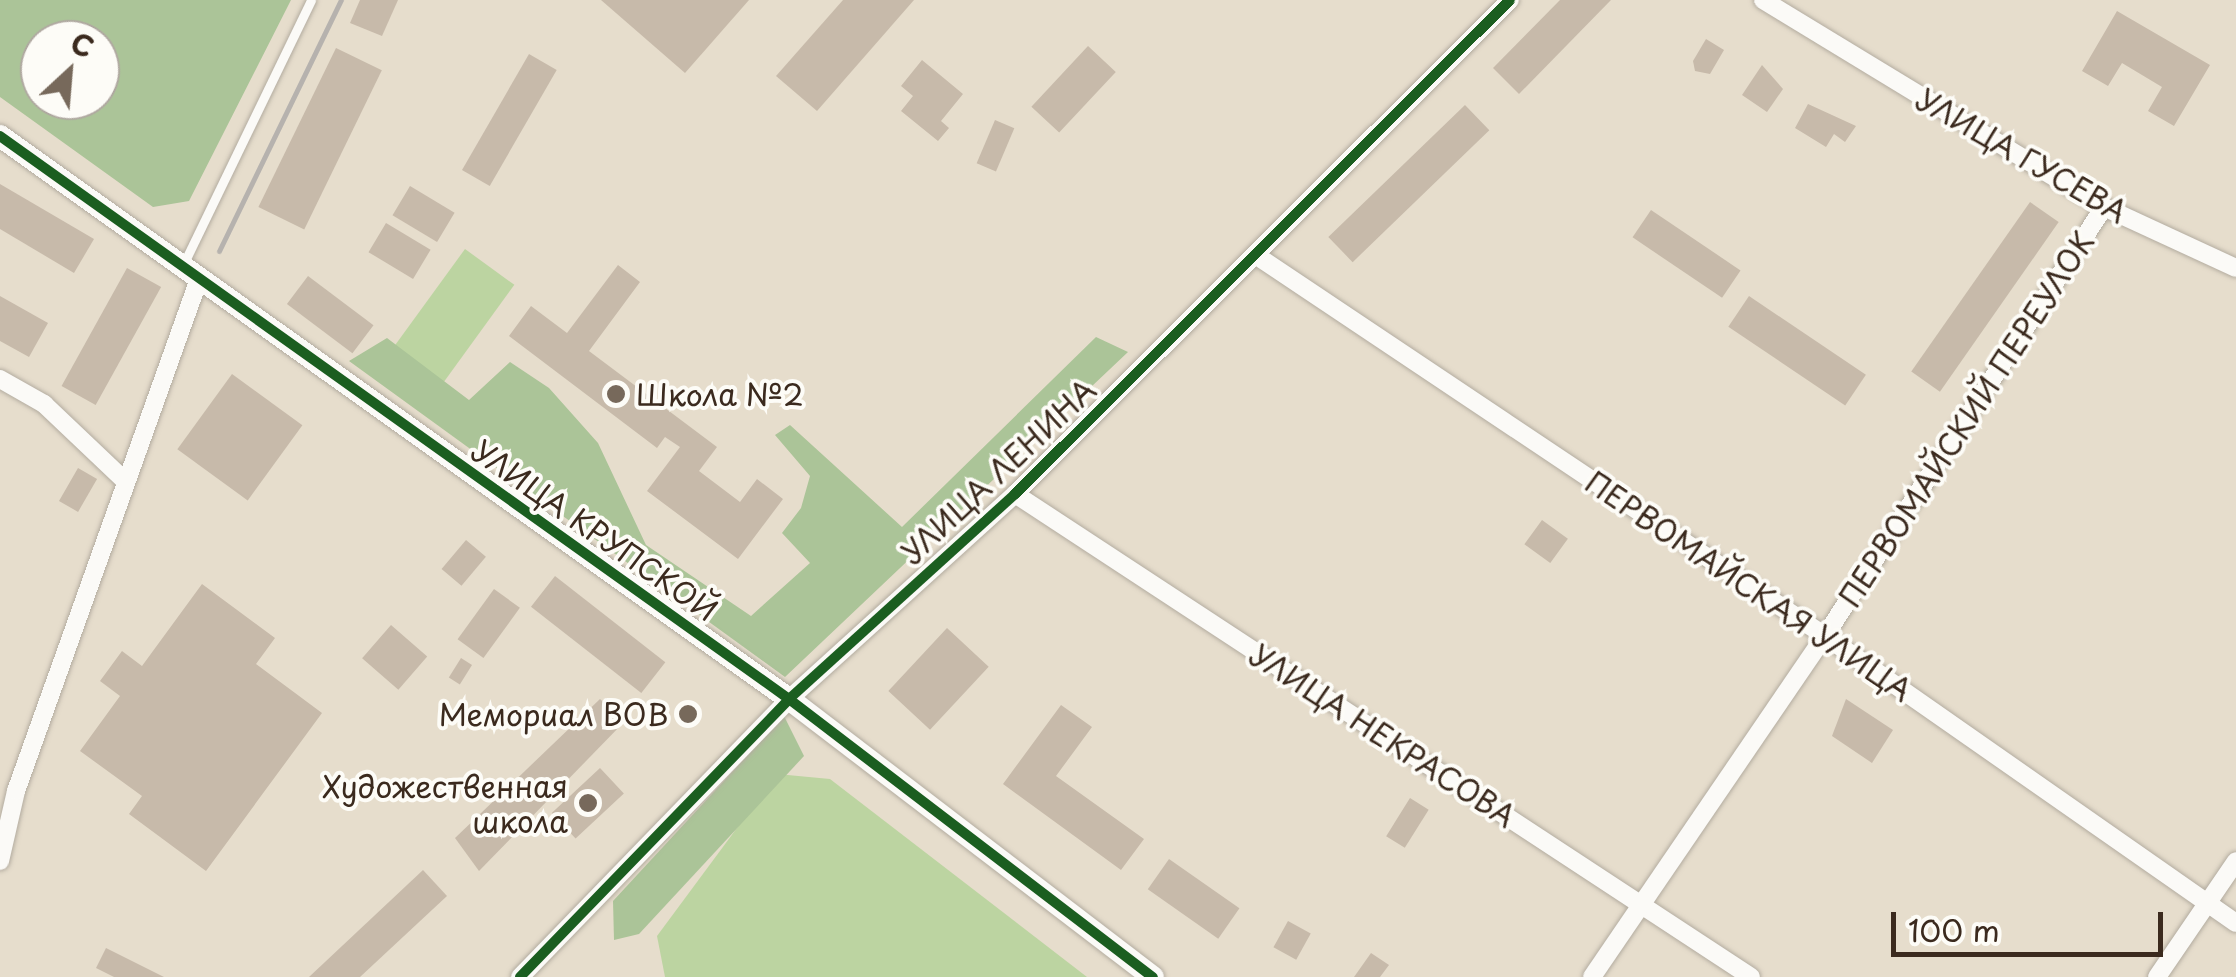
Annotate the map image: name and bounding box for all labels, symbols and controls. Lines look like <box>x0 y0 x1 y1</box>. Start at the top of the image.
north arrow <box>20 20 120 120</box>
text: С <box>64 20 101 68</box>
street label: УЛИЦА ГУСЕВА <box>1910 80 2134 230</box>
street label: ПЕРВОМАЙСКИЙ ПЕРЕУЛОК <box>1831 224 2101 614</box>
street label: УЛИЦА ЛЕНИНА <box>892 371 1104 571</box>
place label: Школа №2 <box>636 376 805 412</box>
marker: Школа №2 <box>605 383 627 405</box>
street label: УЛИЦА КРУПСКОЙ <box>465 431 725 629</box>
street label: ПЕРВОМАЙСКАЯ УЛИЦА <box>1579 463 1919 709</box>
street label: УЛИЦА НЕКРАСОВА <box>1243 635 1523 835</box>
place label: Мемориал ВОВ <box>439 696 668 732</box>
marker: Мемориал ВОВ <box>677 703 699 725</box>
place label: Художественная школа <box>322 768 568 838</box>
marker: Художественная школа <box>577 792 599 814</box>
scale bar <box>1896 892 2168 954</box>
text: 100 m <box>1908 907 2000 952</box>

